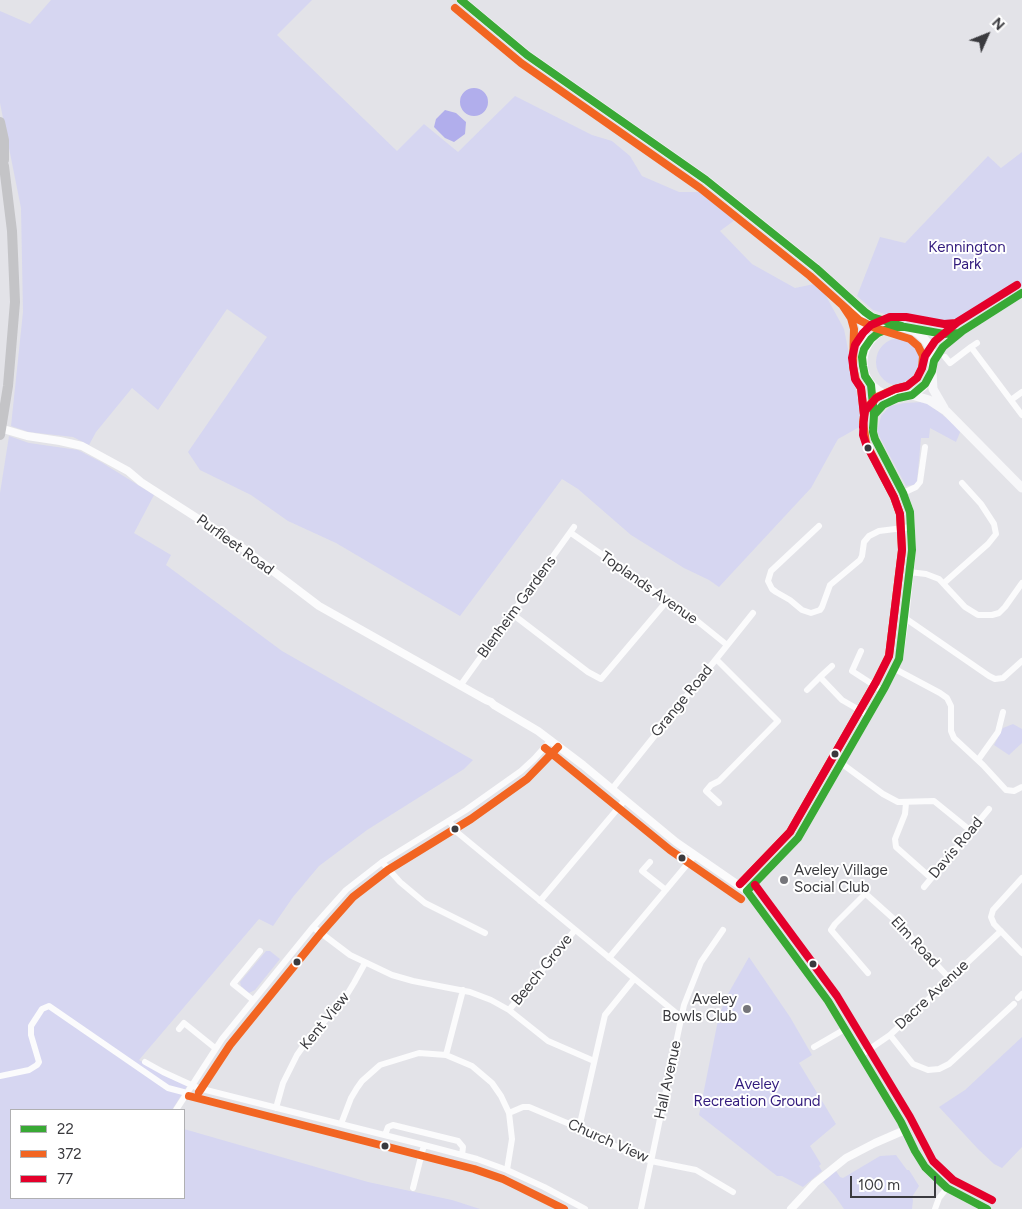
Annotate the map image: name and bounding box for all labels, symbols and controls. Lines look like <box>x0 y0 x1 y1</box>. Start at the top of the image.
north arrow <box>962 10 1012 60</box>
text: N <box>988 14 1008 34</box>
park label: Kennington Park <box>928 239 1006 274</box>
unlabelled marker <box>863 443 873 453</box>
street label: Purfleet Road <box>193 511 277 579</box>
street label: Toplands Avenue <box>597 548 701 628</box>
street label: Blenheim Gardens <box>474 552 560 662</box>
street label: Grange Road <box>647 661 717 741</box>
unlabelled marker <box>830 749 840 759</box>
street label: Davis Road <box>925 814 987 882</box>
unlabelled marker <box>450 824 460 834</box>
unlabelled marker <box>677 853 687 863</box>
place label: Aveley Village Social Club <box>794 862 888 897</box>
marker: Aveley Village Social Club <box>778 874 790 886</box>
street label: Elm Road <box>887 913 943 971</box>
street label: Beech Grove <box>508 931 576 1009</box>
street label: Dacre Avenue <box>892 956 972 1034</box>
unlabelled marker <box>292 957 302 967</box>
unlabelled marker <box>808 959 818 969</box>
street label: Kent View <box>296 989 354 1053</box>
place label: Aveley Bowls Club <box>662 991 737 1026</box>
marker: Aveley Bowls Club <box>741 1003 753 1015</box>
street label: Hall Avenue <box>651 1039 685 1121</box>
park label: Aveley Recreation Ground <box>693 1076 821 1111</box>
legend <box>10 1109 185 1199</box>
street label: Church View <box>565 1115 651 1167</box>
text: 22 <box>57 1120 74 1138</box>
unlabelled marker <box>380 1141 390 1151</box>
text: 372 <box>57 1145 82 1163</box>
scale bar <box>852 1166 938 1198</box>
text: 77 <box>57 1170 73 1188</box>
text: 100 m <box>858 1176 900 1194</box>

